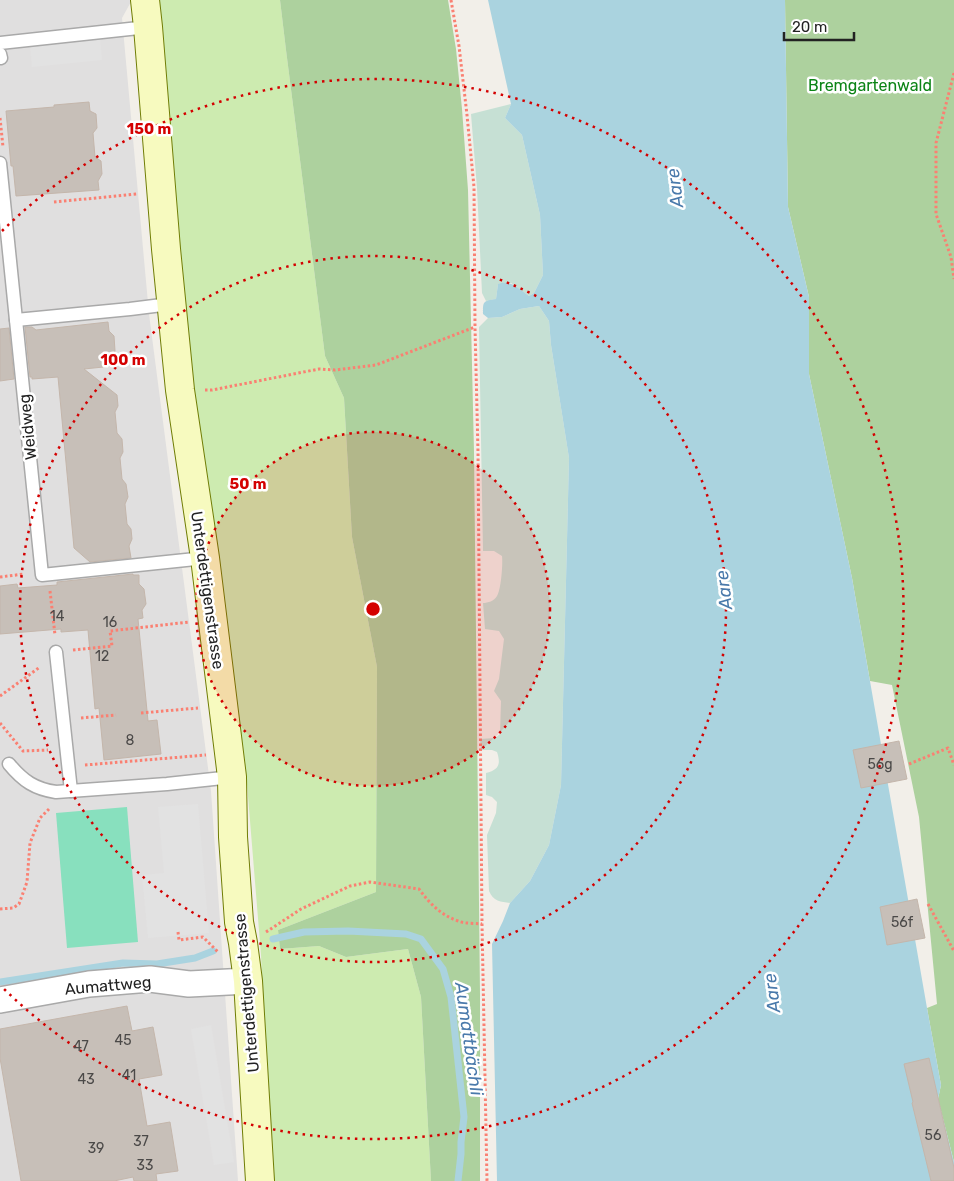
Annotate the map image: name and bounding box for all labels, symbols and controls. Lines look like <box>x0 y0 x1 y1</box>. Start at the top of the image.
scale bar <box>784 10 854 42</box>
text: 20 m <box>792 18 827 36</box>
park label: Bremgartenwald <box>808 76 932 95</box>
text: 150 m <box>127 120 171 138</box>
water label: Aare <box>662 167 688 210</box>
text: 100 m <box>101 351 145 369</box>
street label: Weidweg <box>15 393 40 461</box>
text: 50 m <box>230 475 266 493</box>
street label: Unterdettigenstrasse <box>187 510 228 670</box>
water label: Aare <box>711 569 737 612</box>
centre of rings <box>364 600 382 618</box>
house number: 14 <box>50 608 65 625</box>
house number: 16 <box>103 614 117 631</box>
house number: 12 <box>95 648 109 665</box>
house number: 8 <box>126 732 135 749</box>
house number: 56g <box>867 756 893 773</box>
street label: Unterdettigenstrasse <box>230 913 263 1073</box>
house number: 56f <box>891 914 914 931</box>
street label: Aumattweg <box>64 972 152 999</box>
water label: Aare <box>759 972 785 1015</box>
water label: Aumattbächli <box>450 980 488 1098</box>
house number: 45 <box>114 1032 132 1049</box>
house number: 47 <box>73 1038 89 1055</box>
house number: 41 <box>122 1067 136 1084</box>
house number: 43 <box>77 1071 95 1088</box>
house number: 56 <box>925 1127 941 1144</box>
house number: 37 <box>133 1133 149 1150</box>
house number: 39 <box>88 1140 104 1157</box>
house number: 33 <box>137 1157 153 1174</box>

